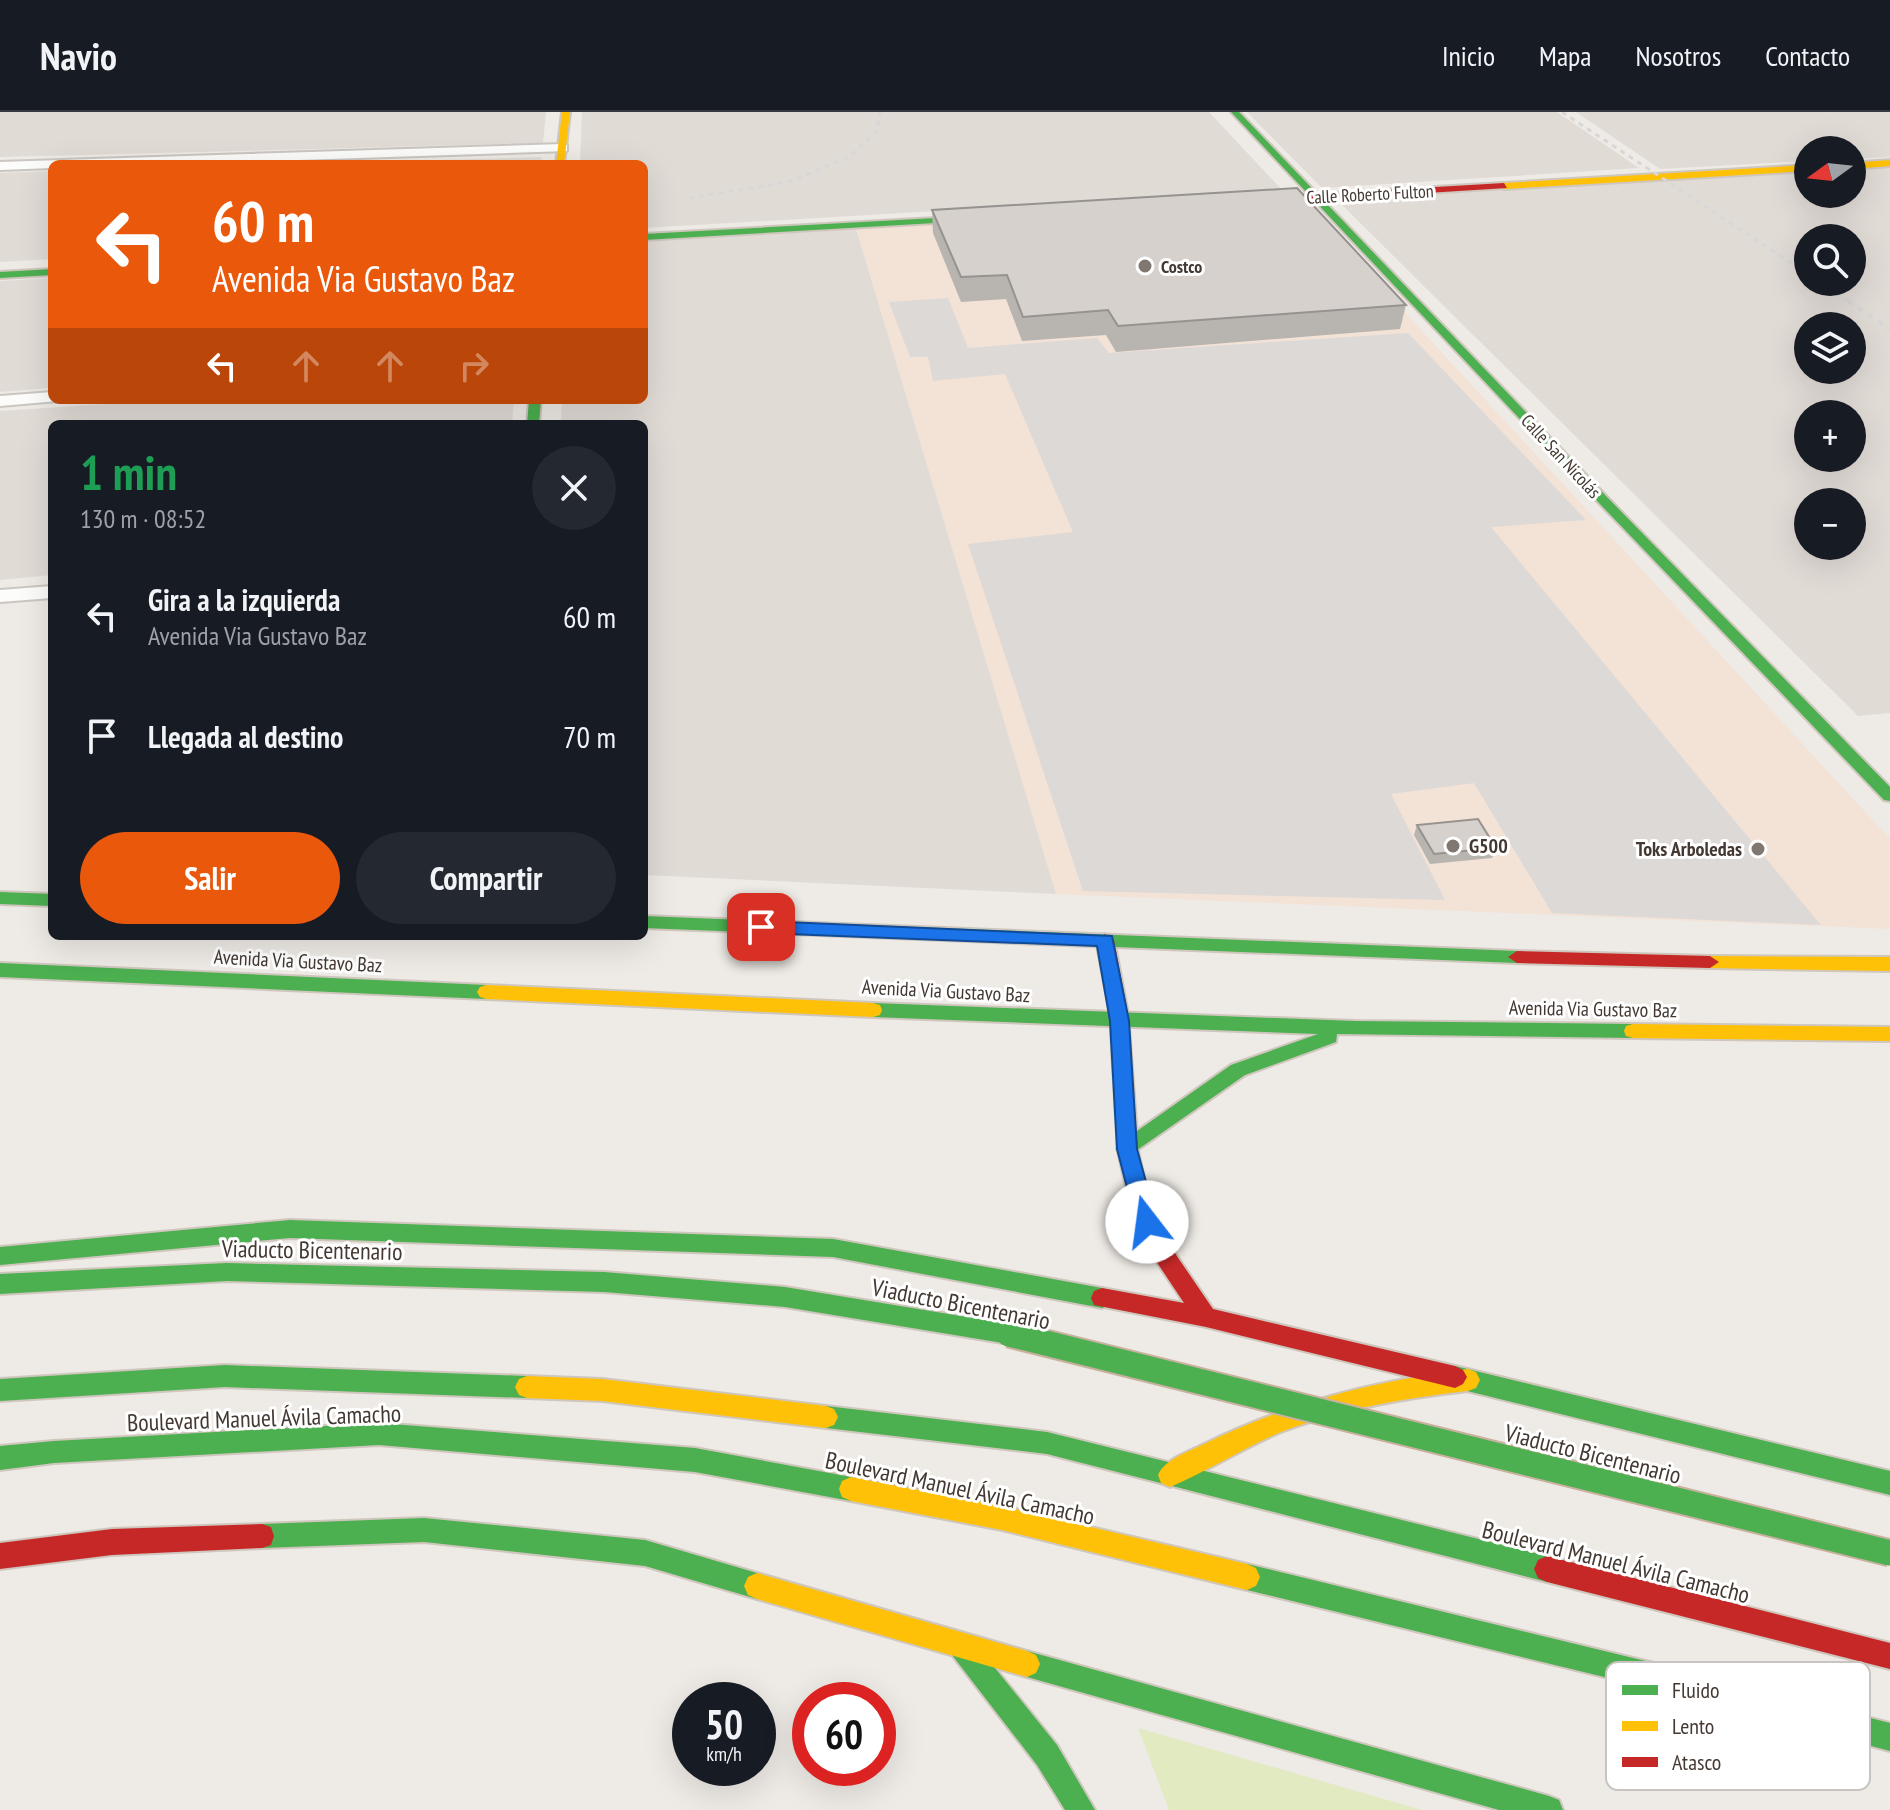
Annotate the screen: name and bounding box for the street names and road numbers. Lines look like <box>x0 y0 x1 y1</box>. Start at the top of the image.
street label: Calle Roberto Fulton <box>1306 179 1434 209</box>
street label: Calle San Nicolás <box>1516 409 1606 503</box>
street label: Avenida Via Gustavo Baz <box>213 944 383 978</box>
street label: Avenida Via Gustavo Baz <box>861 974 1031 1008</box>
street label: Avenida Via Gustavo Baz <box>1509 995 1677 1023</box>
street label: Viaducto Bicentenario <box>220 1233 403 1267</box>
street label: Viaducto Bicentenario <box>868 1271 1053 1336</box>
street label: Boulevard Manuel Ávila Camacho <box>126 1398 402 1438</box>
street label: Viaducto Bicentenario <box>1501 1417 1684 1491</box>
street label: Boulevard Manuel Ávila Camacho <box>823 1444 1097 1532</box>
street label: Boulevard Manuel Ávila Camacho <box>1479 1514 1753 1610</box>

